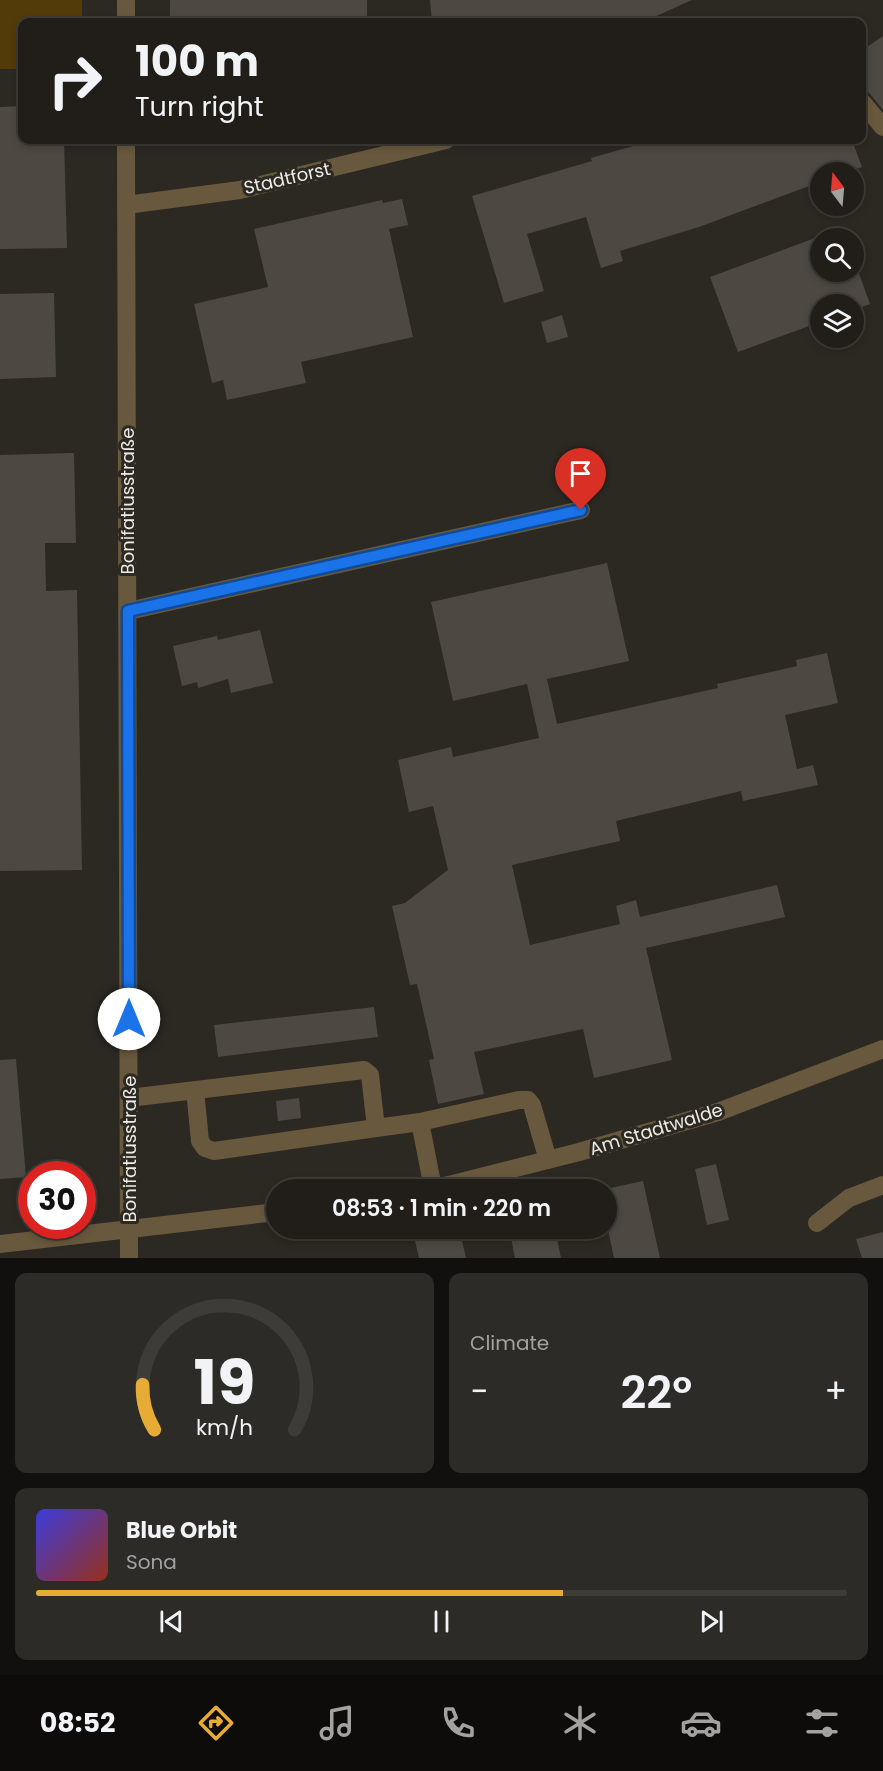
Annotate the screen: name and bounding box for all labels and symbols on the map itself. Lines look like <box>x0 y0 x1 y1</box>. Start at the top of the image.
street label: Stadtforst <box>241 156 333 200</box>
north arrow <box>810 162 864 216</box>
street label: Bonifatiusstraße <box>115 428 140 574</box>
pin <box>555 448 606 510</box>
position arrow <box>97 987 161 1051</box>
street label: Bonifatiusstraße <box>117 1076 142 1222</box>
street label: Am Stadtwalde <box>586 1097 726 1161</box>
speed limit sign: 30 <box>18 1161 96 1239</box>

